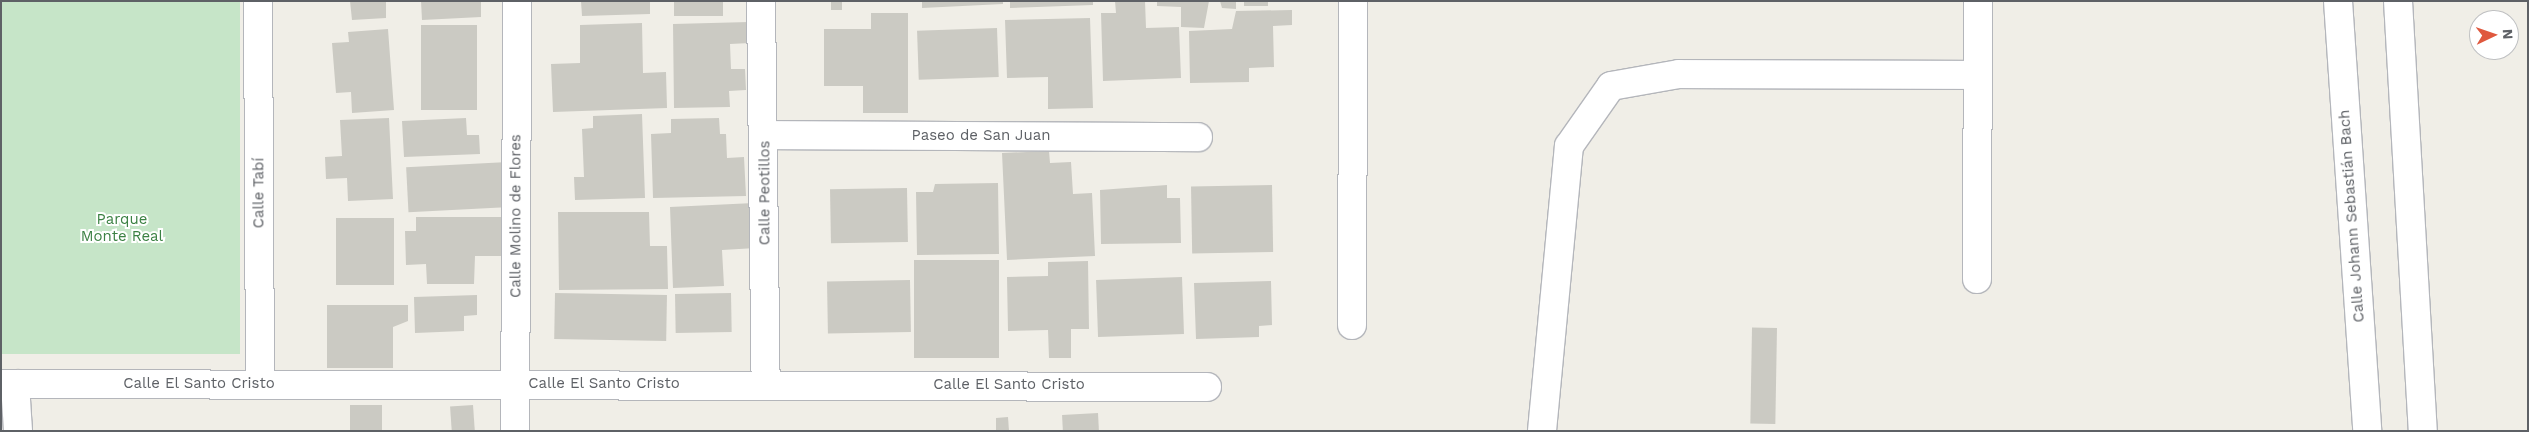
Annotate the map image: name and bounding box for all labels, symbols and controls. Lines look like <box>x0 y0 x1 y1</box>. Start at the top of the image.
north arrow <box>2469 10 2519 60</box>
text: N <box>2500 29 2516 40</box>
street label: Calle Johann Sebastián Bach <box>2336 109 2368 323</box>
street label: Paseo de San Juan <box>911 127 1051 145</box>
street label: Calle Molino de Flores <box>507 134 525 298</box>
street label: Calle Peotillos <box>756 141 774 245</box>
street label: Calle Tabí <box>250 157 268 229</box>
park label: Parque Monte Real <box>81 210 163 245</box>
street label: Calle El Santo Cristo <box>123 375 275 393</box>
street label: Calle El Santo Cristo <box>528 375 680 393</box>
street label: Calle El Santo Cristo <box>933 376 1085 394</box>

